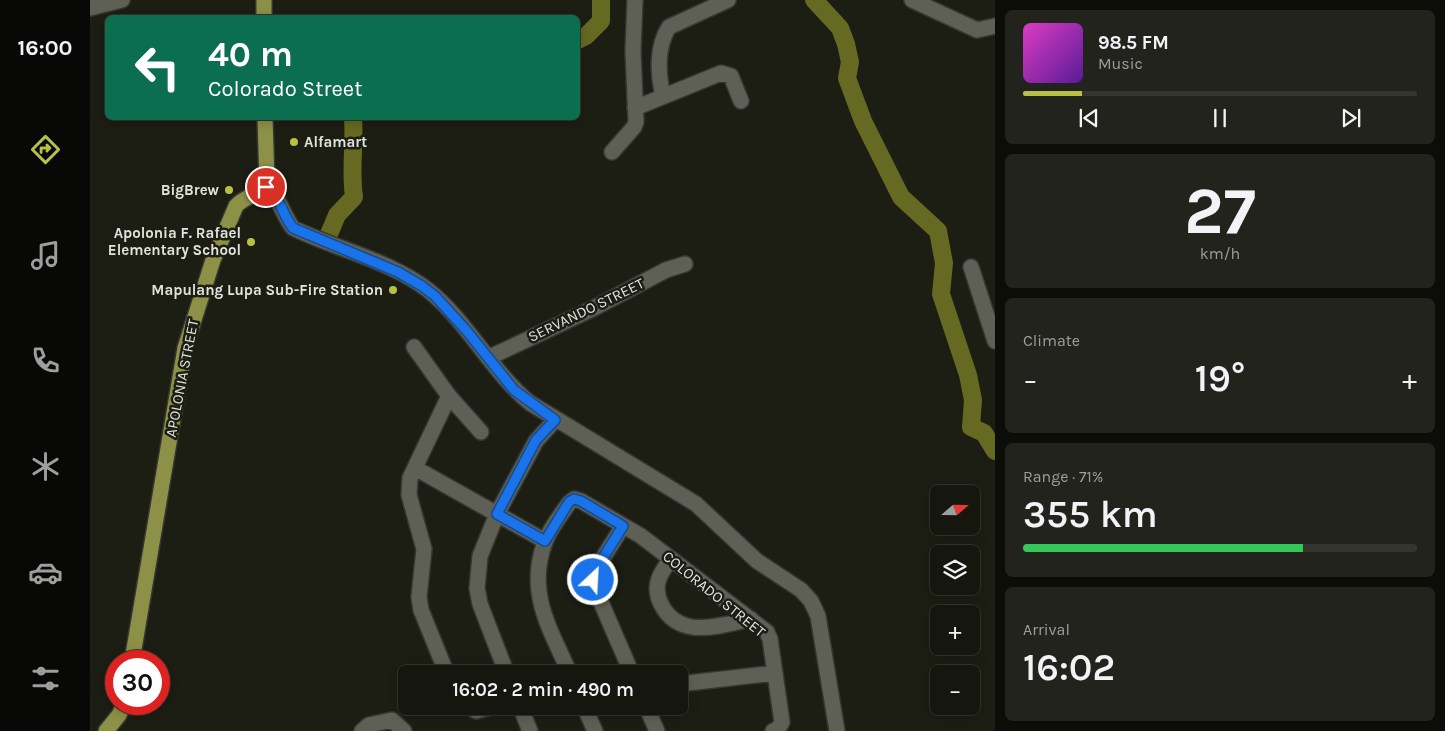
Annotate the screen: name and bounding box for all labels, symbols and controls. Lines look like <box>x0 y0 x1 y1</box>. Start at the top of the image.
text: 98.5 FM <box>1098 32 1169 54</box>
text: 40 m <box>208 34 293 75</box>
text: 16:00 <box>18 35 72 61</box>
icon: left <box>125 35 190 100</box>
text: Music <box>1098 54 1143 73</box>
text: Colorado Street <box>208 76 362 102</box>
icon: previous <box>1075 104 1103 132</box>
icon: pause <box>1206 104 1234 132</box>
icon: next <box>1337 104 1365 132</box>
icon: directions <box>28 132 63 167</box>
place label: Alfamart <box>304 133 367 151</box>
marker: Alfamart <box>288 136 300 148</box>
pin <box>245 166 287 208</box>
icon: arrive <box>252 173 280 201</box>
text: 27 <box>1184 173 1256 249</box>
place label: BigBrew <box>161 181 220 199</box>
marker: BigBrew <box>223 184 235 196</box>
place label: Apolonia F. Rafael Elementary School <box>108 224 241 259</box>
marker: Apolonia F. Rafael Elementary School <box>245 236 257 248</box>
icon: music <box>28 238 63 273</box>
text: km/h <box>1200 244 1240 263</box>
street label: SERVANDO STREET <box>525 274 647 346</box>
place label: Mapulang Lupa Sub-Fire Station <box>151 281 383 299</box>
marker: Mapulang Lupa Sub-Fire Station <box>387 284 399 296</box>
street label: APOLONIA STREET <box>162 317 202 439</box>
text: Climate <box>1023 331 1080 350</box>
icon: phone <box>28 343 63 378</box>
text: 19° <box>1195 356 1245 401</box>
text: − <box>1023 363 1038 396</box>
text: + <box>1402 363 1417 396</box>
icon: climate <box>28 449 63 484</box>
text: Range · 71% <box>1023 467 1103 486</box>
north arrow <box>930 485 980 535</box>
map controls <box>930 485 980 715</box>
text: 355 km <box>1023 492 1158 537</box>
button: layers <box>930 545 980 595</box>
street label: COLORADO STREET <box>659 547 769 641</box>
position arrow <box>566 553 618 605</box>
icon: car <box>28 555 63 590</box>
button: + <box>930 605 980 655</box>
text: Arrival <box>1023 620 1070 639</box>
text: 16:02 <box>1023 645 1115 690</box>
speed limit sign: 30 <box>105 650 170 715</box>
icon: filters <box>28 661 63 696</box>
button: − <box>930 665 980 715</box>
text: 16:02 · 2 min · 490 m <box>452 679 634 701</box>

